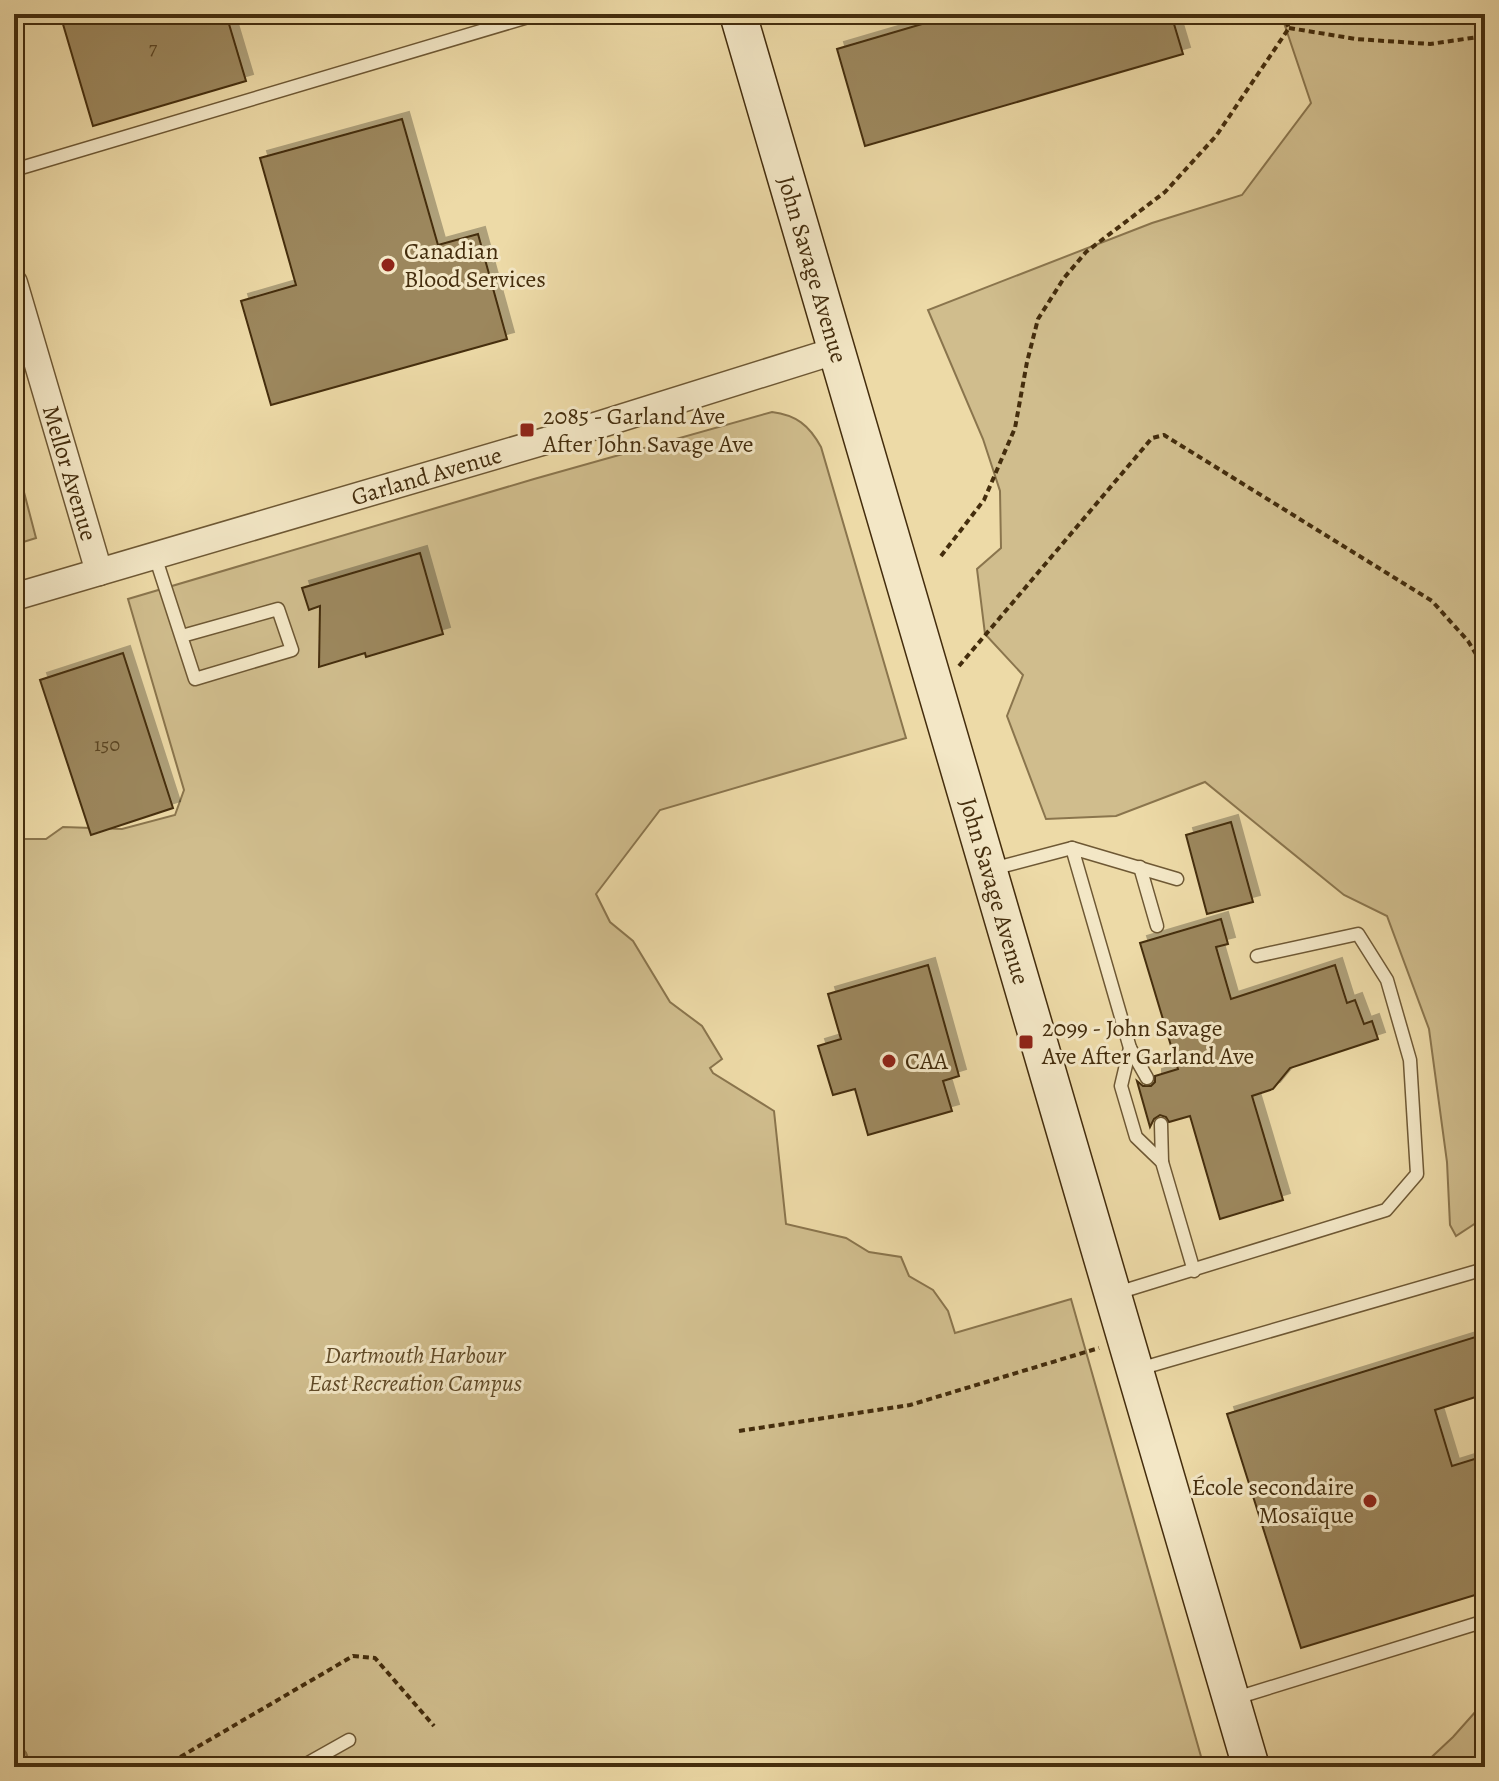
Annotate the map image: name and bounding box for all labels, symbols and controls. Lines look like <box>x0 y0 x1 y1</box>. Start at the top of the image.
house number: 7 <box>149 34 158 61</box>
street label: John Savage Avenue <box>770 172 855 366</box>
place label: Canadian Blood Services <box>404 235 546 295</box>
marker: Canadian Blood Services <box>379 256 397 274</box>
place label: 2085 - Garland Ave After John Savage Ave <box>542 400 753 460</box>
street label: Mellor Avenue <box>35 401 105 545</box>
marker: 2085 - Garland Ave After John Savage Ave <box>518 421 536 439</box>
street label: Garland Avenue <box>347 439 506 513</box>
house number: 150 <box>94 731 120 758</box>
street label: John Savage Avenue <box>952 794 1037 988</box>
place label: 2099 - John Savage Ave After Garland Ave <box>1041 1012 1254 1072</box>
marker: 2099 - John Savage Ave After Garland Ave <box>1017 1033 1035 1051</box>
place label: CAA <box>905 1045 949 1077</box>
marker: CAA <box>880 1052 898 1070</box>
park label: Dartmouth Harbour East Recreation Campus <box>308 1339 522 1399</box>
place label: École secondaire Mosaïque <box>1191 1471 1354 1531</box>
marker: École secondaire Mosaïque <box>1361 1492 1379 1510</box>

